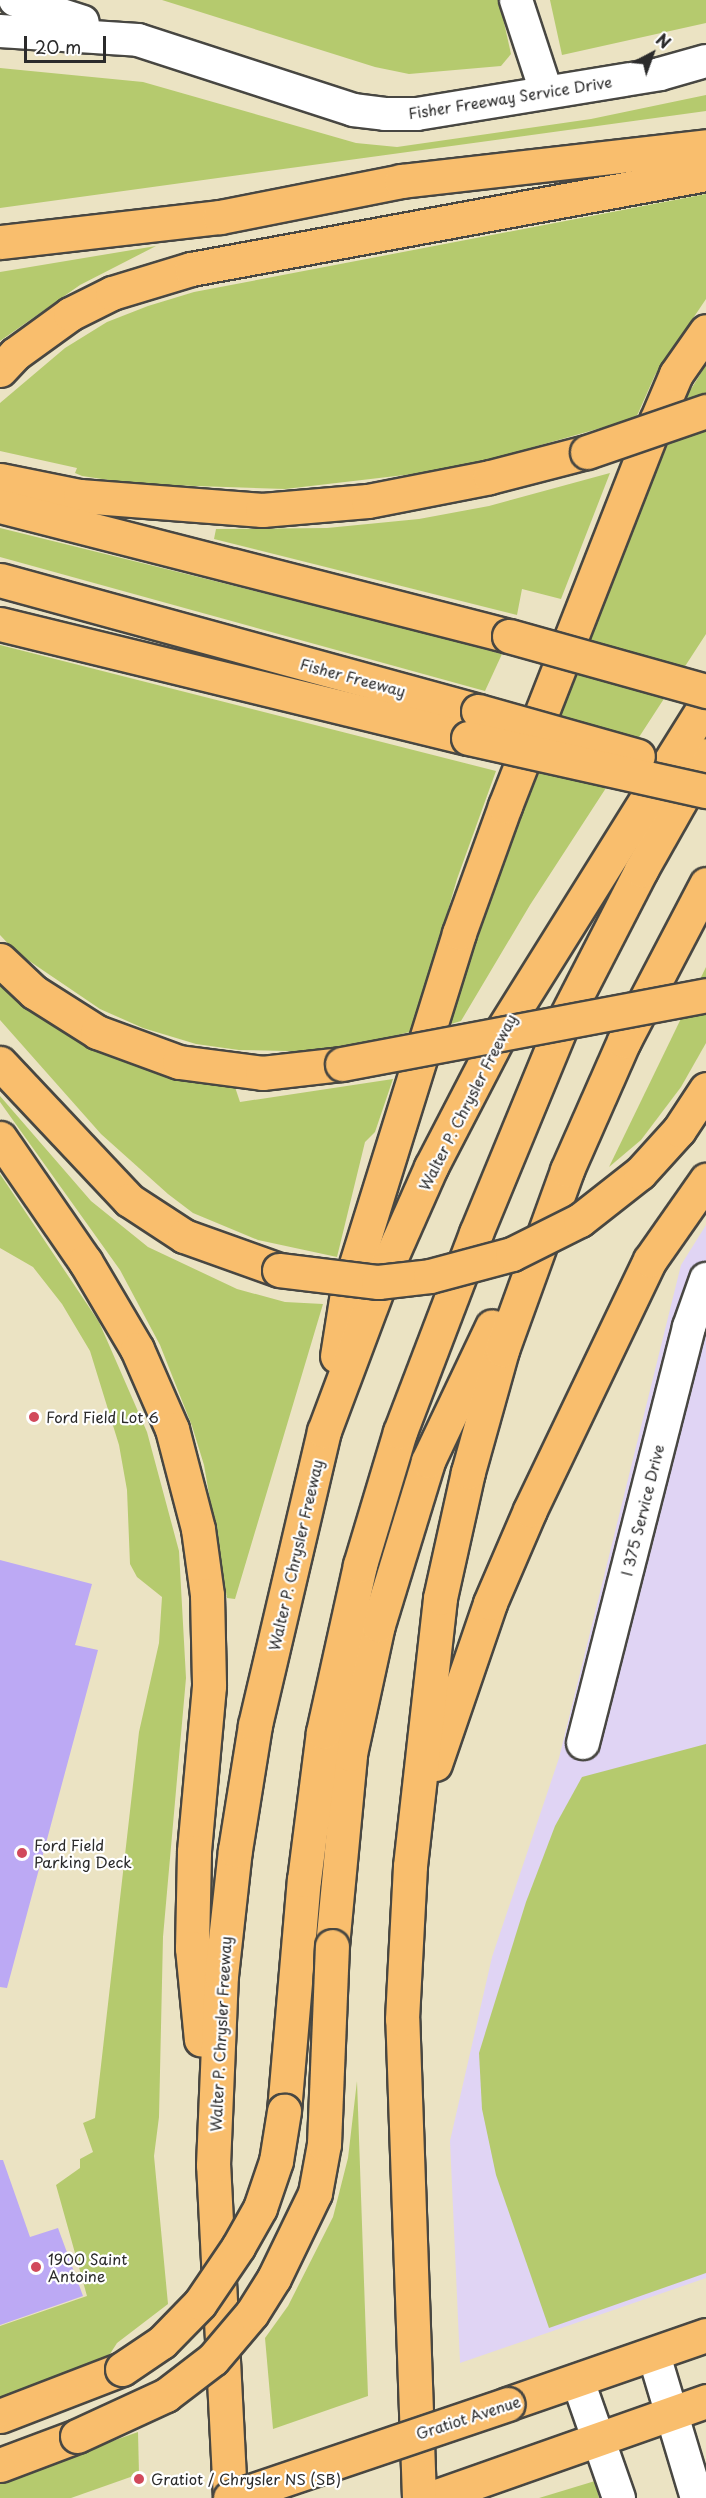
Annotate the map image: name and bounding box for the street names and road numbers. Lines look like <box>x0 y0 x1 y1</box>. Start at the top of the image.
street label: Fisher Freeway Service Drive <box>406 72 614 122</box>
street label: Fisher Freeway <box>298 654 408 700</box>
street label: Walter P. Chrysler Freeway <box>414 1009 520 1195</box>
street label: I 375 Service Drive <box>617 1442 667 1578</box>
street label: Walter P. Chrysler Freeway <box>264 1456 326 1654</box>
street label: Walter P. Chrysler Freeway <box>206 1934 234 2134</box>
street label: Gratiot Avenue <box>414 2392 522 2442</box>

